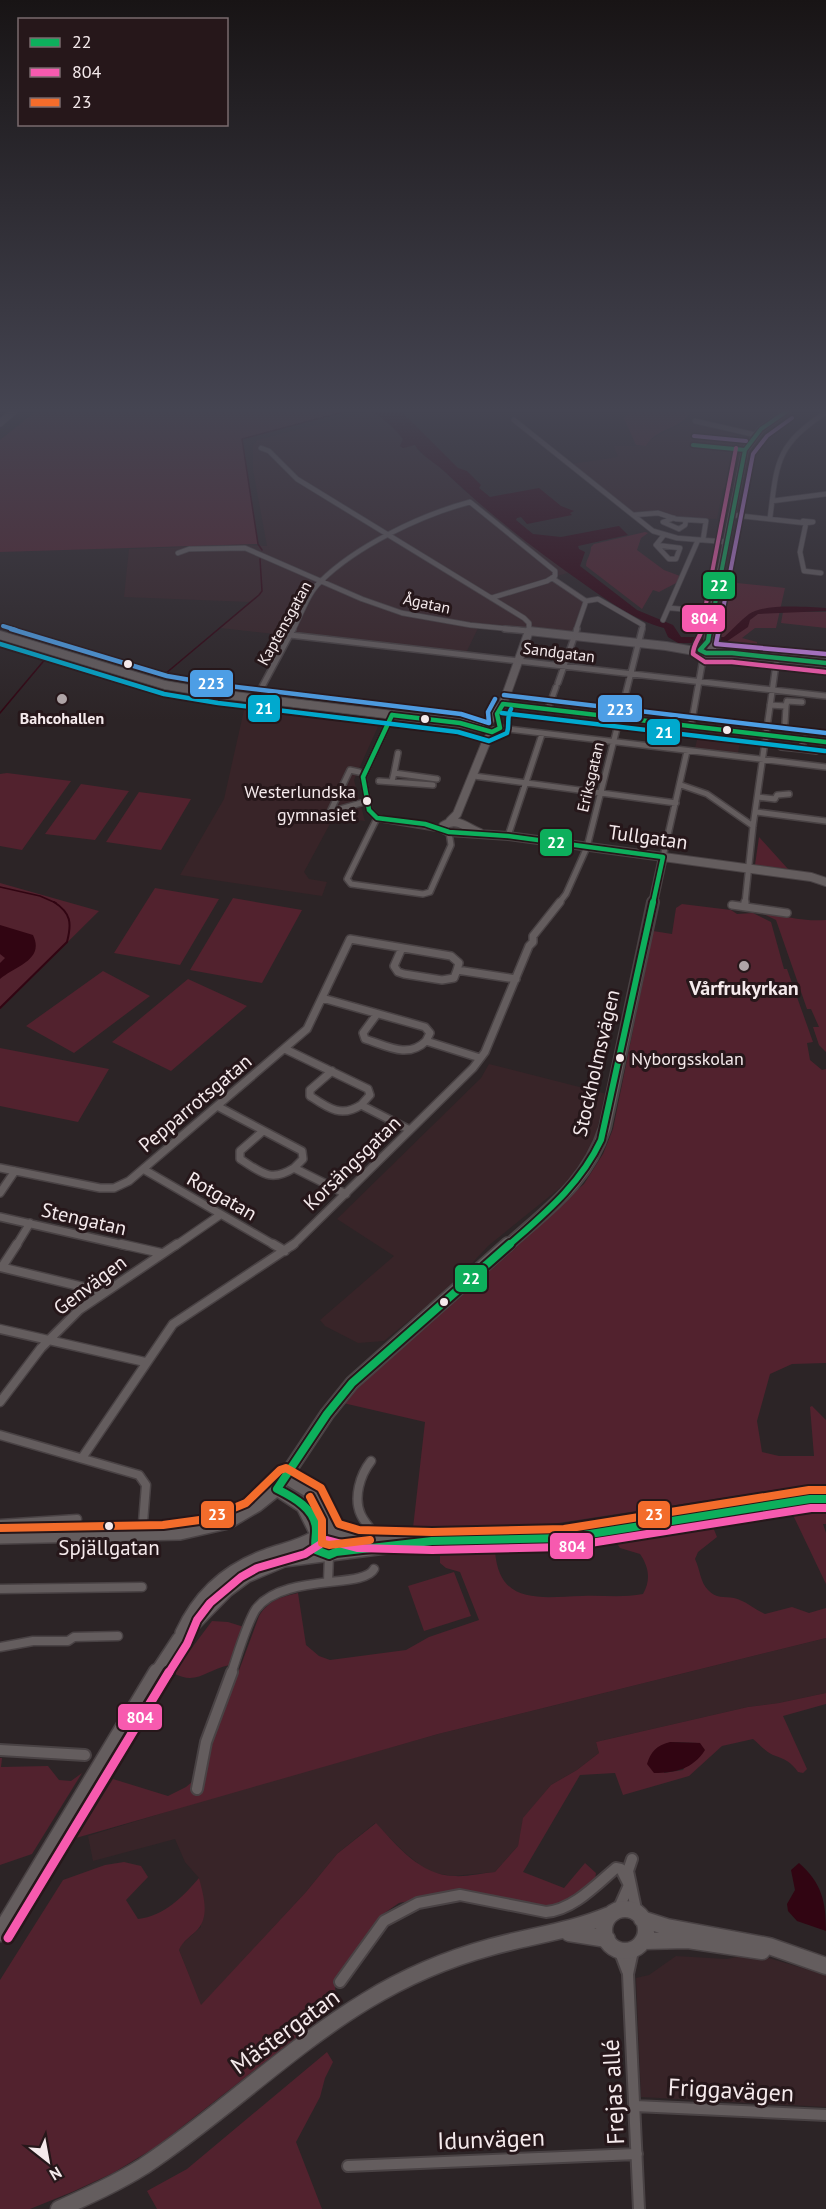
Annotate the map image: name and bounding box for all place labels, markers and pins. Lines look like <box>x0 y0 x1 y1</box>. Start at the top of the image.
unlabelled marker <box>122 658 134 670</box>
marker: Bahcohallen <box>55 692 69 706</box>
place label: Bahcohallen <box>20 708 104 728</box>
unlabelled marker <box>419 713 431 725</box>
unlabelled marker <box>721 724 733 736</box>
place label: Westerlundska gymnasiet <box>244 780 356 826</box>
marker: Westerlundska gymnasiet <box>361 795 373 807</box>
marker: Vårfrukyrkan <box>737 959 751 973</box>
place label: Vårfrukyrkan <box>688 975 799 1001</box>
place label: Nyborgsskolan <box>631 1047 744 1070</box>
marker: Nyborgsskolan <box>614 1052 626 1064</box>
unlabelled marker <box>438 1296 450 1308</box>
marker: Spjällgatan <box>103 1520 115 1532</box>
place label: Spjällgatan <box>58 1534 160 1561</box>

